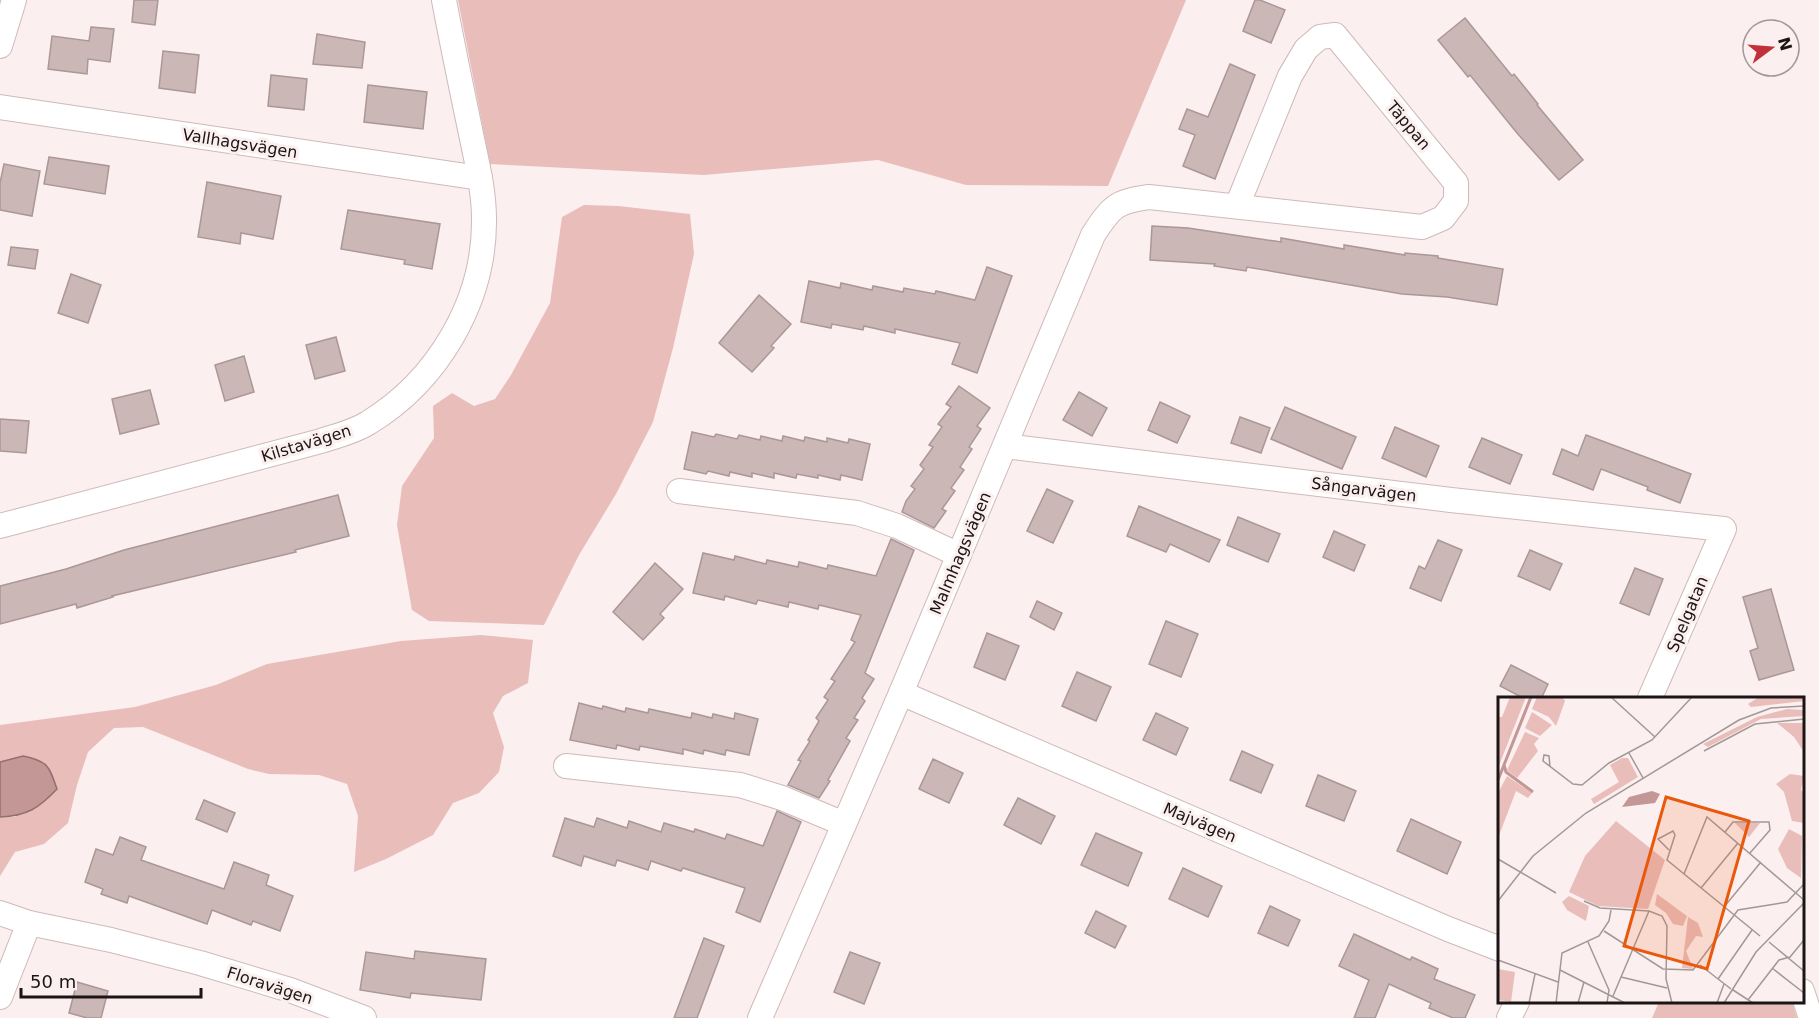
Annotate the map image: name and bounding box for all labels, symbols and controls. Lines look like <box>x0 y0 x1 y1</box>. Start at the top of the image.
north arrow <box>1741 18 1801 78</box>
text: N <box>1774 35 1796 53</box>
street label: Täppan <box>1382 96 1435 154</box>
street label: Vallhagsvägen <box>181 125 299 162</box>
street label: Kilstavägen <box>259 421 353 466</box>
street label: Sångarvägen <box>1310 474 1418 505</box>
street label: Malmhagsvägen <box>926 489 995 617</box>
street label: Spelgatan <box>1663 573 1712 655</box>
inset map <box>1498 697 1804 1003</box>
street label: Majvägen <box>1160 799 1239 846</box>
scale bar <box>21 961 201 999</box>
street label: Floravägen <box>224 963 315 1008</box>
text: 50 m <box>30 971 76 992</box>

